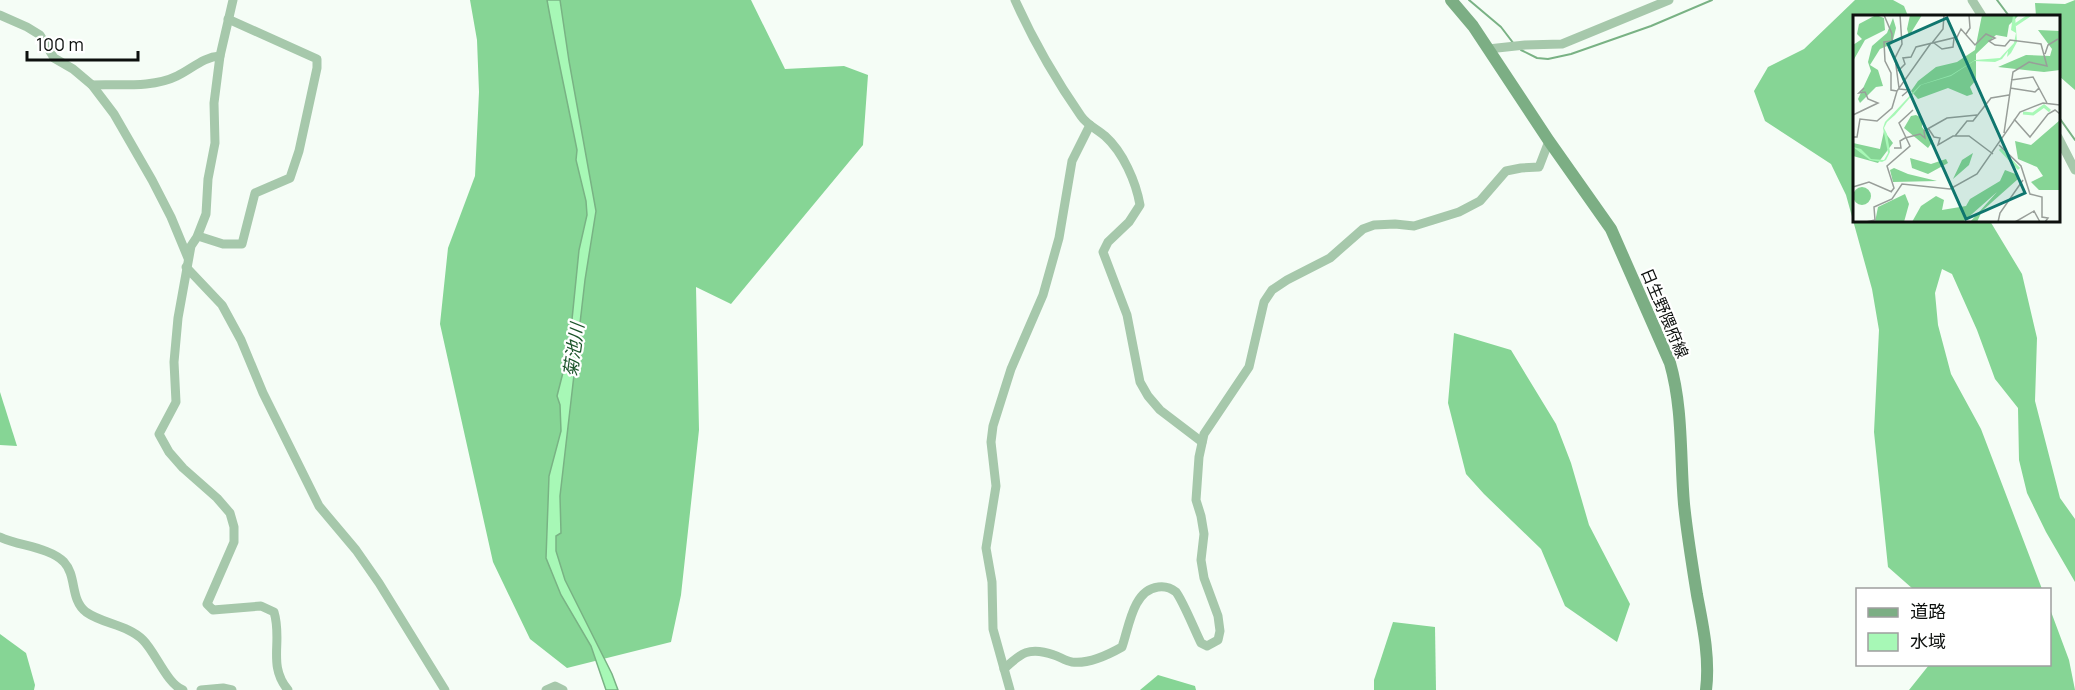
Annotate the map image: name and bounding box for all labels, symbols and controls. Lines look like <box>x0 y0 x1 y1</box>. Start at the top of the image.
inset map <box>1853 15 2060 222</box>
scale bar <box>27 24 138 62</box>
text: 100 m <box>36 32 84 56</box>
street label: 日生野隈府線 <box>1636 265 1694 361</box>
water label: 菊池川 <box>557 320 589 378</box>
legend <box>1856 588 2051 666</box>
text: 道路 <box>1910 599 1946 623</box>
text: 水域 <box>1910 629 1946 653</box>

